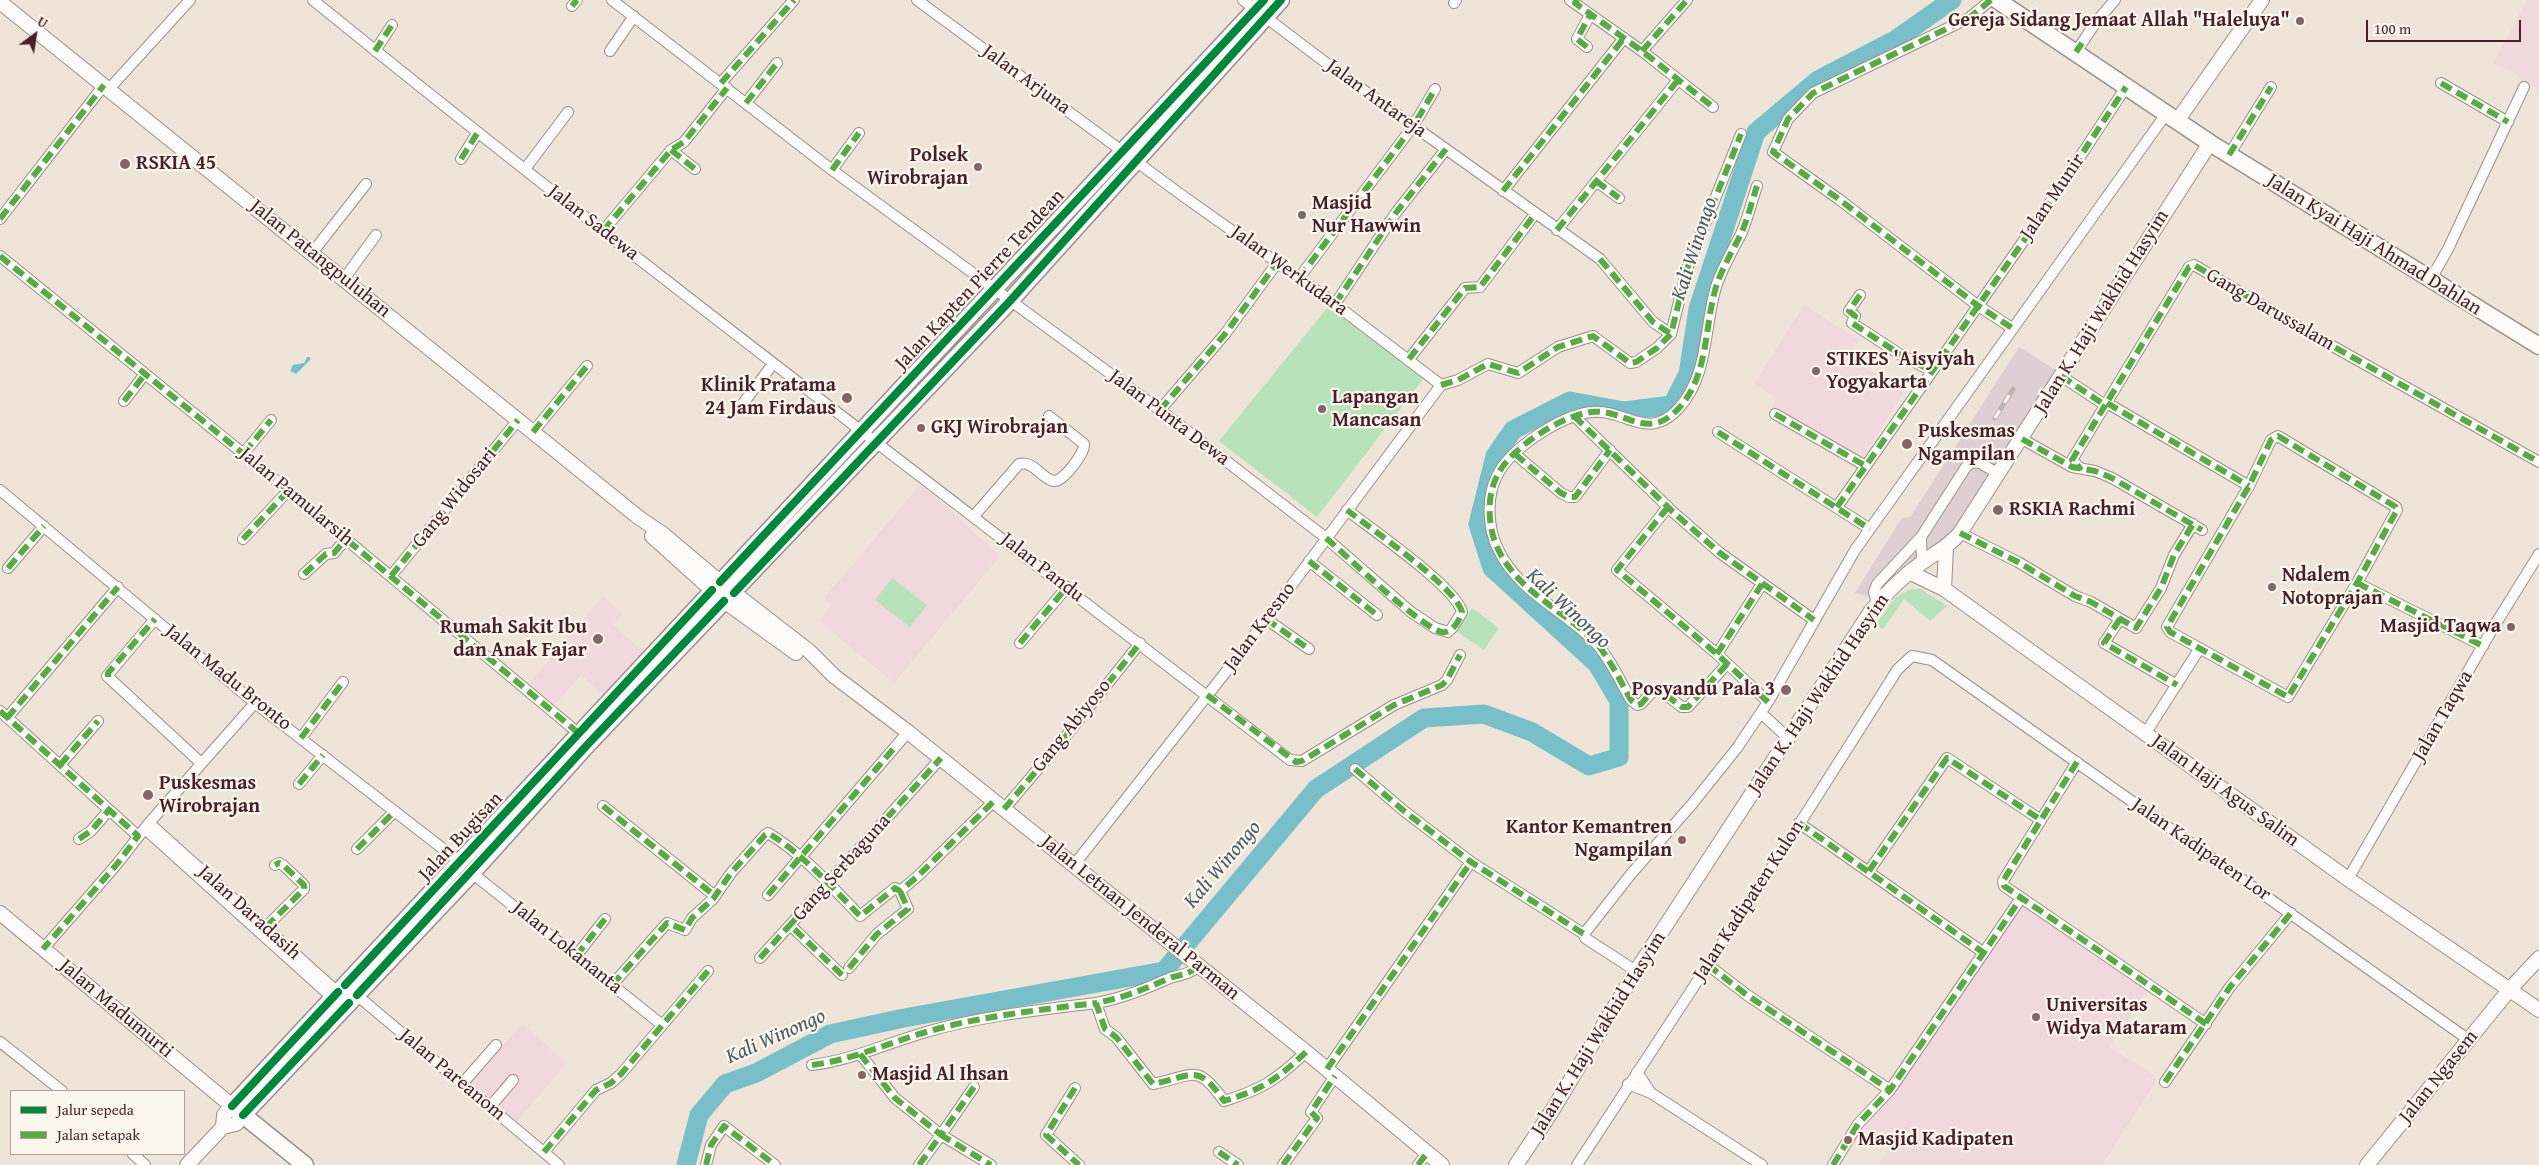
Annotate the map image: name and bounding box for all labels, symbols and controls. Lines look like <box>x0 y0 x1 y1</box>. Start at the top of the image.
place label: Gereja Sidang Jemaat Allah "Haleluya" <box>1948 9 2290 33</box>
north arrow <box>10 10 60 60</box>
scale bar <box>2369 10 2524 42</box>
text: U <box>34 11 52 33</box>
marker: Gereja Sidang Jemaat Allah "Haleluya" <box>2294 15 2306 27</box>
text: 100 m <box>2374 18 2411 39</box>
street label: Jalan Arjuna <box>977 40 1075 120</box>
street label: Jalan Antareja <box>1321 54 1431 144</box>
place label: Polsek Wirobrajan <box>867 144 968 191</box>
street label: Jalan Munir <box>2015 149 2091 245</box>
place label: RSKIA 45 <box>136 152 216 176</box>
marker: RSKIA 45 <box>118 157 132 171</box>
marker: Polsek Wirobrajan <box>972 161 984 173</box>
street label: Jalan Kyai Haji Ahmad Dahlan <box>2262 169 2486 321</box>
street label: Jalan Sadewa <box>543 180 643 266</box>
street label: Jalan Kapten Pierre Tendean <box>890 185 1070 375</box>
place label: Masjid Nur Hawwin <box>1312 192 1421 239</box>
street label: Jalan Patangpuluhan <box>245 195 395 323</box>
water label: Kali Winongo <box>1667 195 1723 303</box>
street label: Jalan K. Haji Wakhid Hasyim <box>2029 206 2175 418</box>
marker: Masjid Nur Hawwin <box>1296 209 1308 221</box>
street label: Jalan Werkudara <box>1226 220 1352 322</box>
street label: Gang Darussalam <box>2202 264 2338 356</box>
place label: STIKES 'Aisyiyah Yogyakarta <box>1826 348 1975 395</box>
street label: Jalan Punta Dewa <box>1104 365 1234 471</box>
marker: STIKES 'Aisyiyah Yogyakarta <box>1810 365 1822 377</box>
place label: Klinik Pratama 24 Jam Firdaus <box>701 374 836 421</box>
place label: Lapangan Mancasan <box>1332 386 1421 433</box>
marker: Klinik Pratama 24 Jam Firdaus <box>840 391 854 405</box>
marker: Lapangan Mancasan <box>1316 403 1328 415</box>
place label: GKJ Wirobrajan <box>931 416 1068 440</box>
place label: Puskesmas Ngampilan <box>1918 420 2015 467</box>
marker: GKJ Wirobrajan <box>915 422 927 434</box>
marker: Puskesmas Ngampilan <box>1900 437 1914 451</box>
street label: Jalan Pamularsih <box>234 442 358 552</box>
street label: Gang Widosari <box>407 443 503 553</box>
place label: RSKIA Rachmi <box>2009 498 2135 522</box>
marker: RSKIA Rachmi <box>1991 503 2005 517</box>
street label: Jalan Pandu <box>995 528 1089 608</box>
water label: Kali Winongo <box>1520 564 1616 654</box>
place label: Ndalem Notoprajan <box>2282 564 2383 611</box>
street label: Jalan Kresno <box>1219 578 1301 676</box>
marker: Ndalem Notoprajan <box>2266 581 2278 593</box>
street label: Jalan K. Haji Wakhid Hasyim <box>1743 589 1895 799</box>
place label: Masjid Taqwa <box>2380 615 2501 639</box>
place label: Rumah Sakit Ibu dan Anak Fajar <box>440 616 587 663</box>
street label: Jalan Madu Bronto <box>160 620 296 736</box>
marker: Masjid Taqwa <box>2505 621 2517 633</box>
marker: Rumah Sakit Ibu dan Anak Fajar <box>591 632 605 646</box>
street label: Jalan Taqwa <box>2408 667 2478 765</box>
street label: Gang Abiyoso <box>1027 675 1117 777</box>
place label: Posyandu Pala 3 <box>1632 678 1775 702</box>
marker: Posyandu Pala 3 <box>1779 683 1793 697</box>
street label: Jalan Haji Agus Salim <box>2147 729 2303 853</box>
place label: Puskesmas Wirobrajan <box>159 772 260 819</box>
marker: Puskesmas Wirobrajan <box>141 788 155 802</box>
street label: Jalan Bugisan <box>414 788 508 886</box>
street label: Jalan Kadipaten Lor <box>2127 793 2275 907</box>
street label: Gang Serbaguna <box>788 810 896 926</box>
water label: Kali Winongo <box>1179 816 1267 914</box>
place label: Kantor Kemantren Ngampilan <box>1506 816 1672 863</box>
street label: Jalan Kadipaten Kulon <box>1688 816 1810 986</box>
street label: Jalan Letnan Jenderal Parman <box>1036 830 1244 1006</box>
marker: Kantor Kemantren Ngampilan <box>1676 834 1688 846</box>
street label: Jalan Daradasih <box>192 860 306 966</box>
street label: Jalan Lokananta <box>507 896 627 1000</box>
street label: Jalan K. Haji Wakhid Hasyim <box>1526 928 1672 1140</box>
street label: Jalan Madumurti <box>54 954 178 1064</box>
place label: Universitas Widya Mataram <box>2046 994 2187 1041</box>
water label: Kali Winongo <box>722 1004 830 1070</box>
marker: Universitas Widya Mataram <box>2030 1011 2042 1023</box>
street label: Jalan Pareanom <box>394 1024 510 1126</box>
street label: Jalan Ngasem <box>2394 1026 2484 1128</box>
place label: Masjid Al Ihsan <box>872 1063 1009 1087</box>
marker: Masjid Al Ihsan <box>856 1069 868 1081</box>
legend <box>10 1090 185 1155</box>
text: Jalur sepeda <box>57 1099 134 1120</box>
text: Jalan setapak <box>57 1124 140 1145</box>
place label: Masjid Kadipaten <box>1858 1128 2013 1152</box>
marker: Masjid Kadipaten <box>1842 1134 1854 1146</box>

